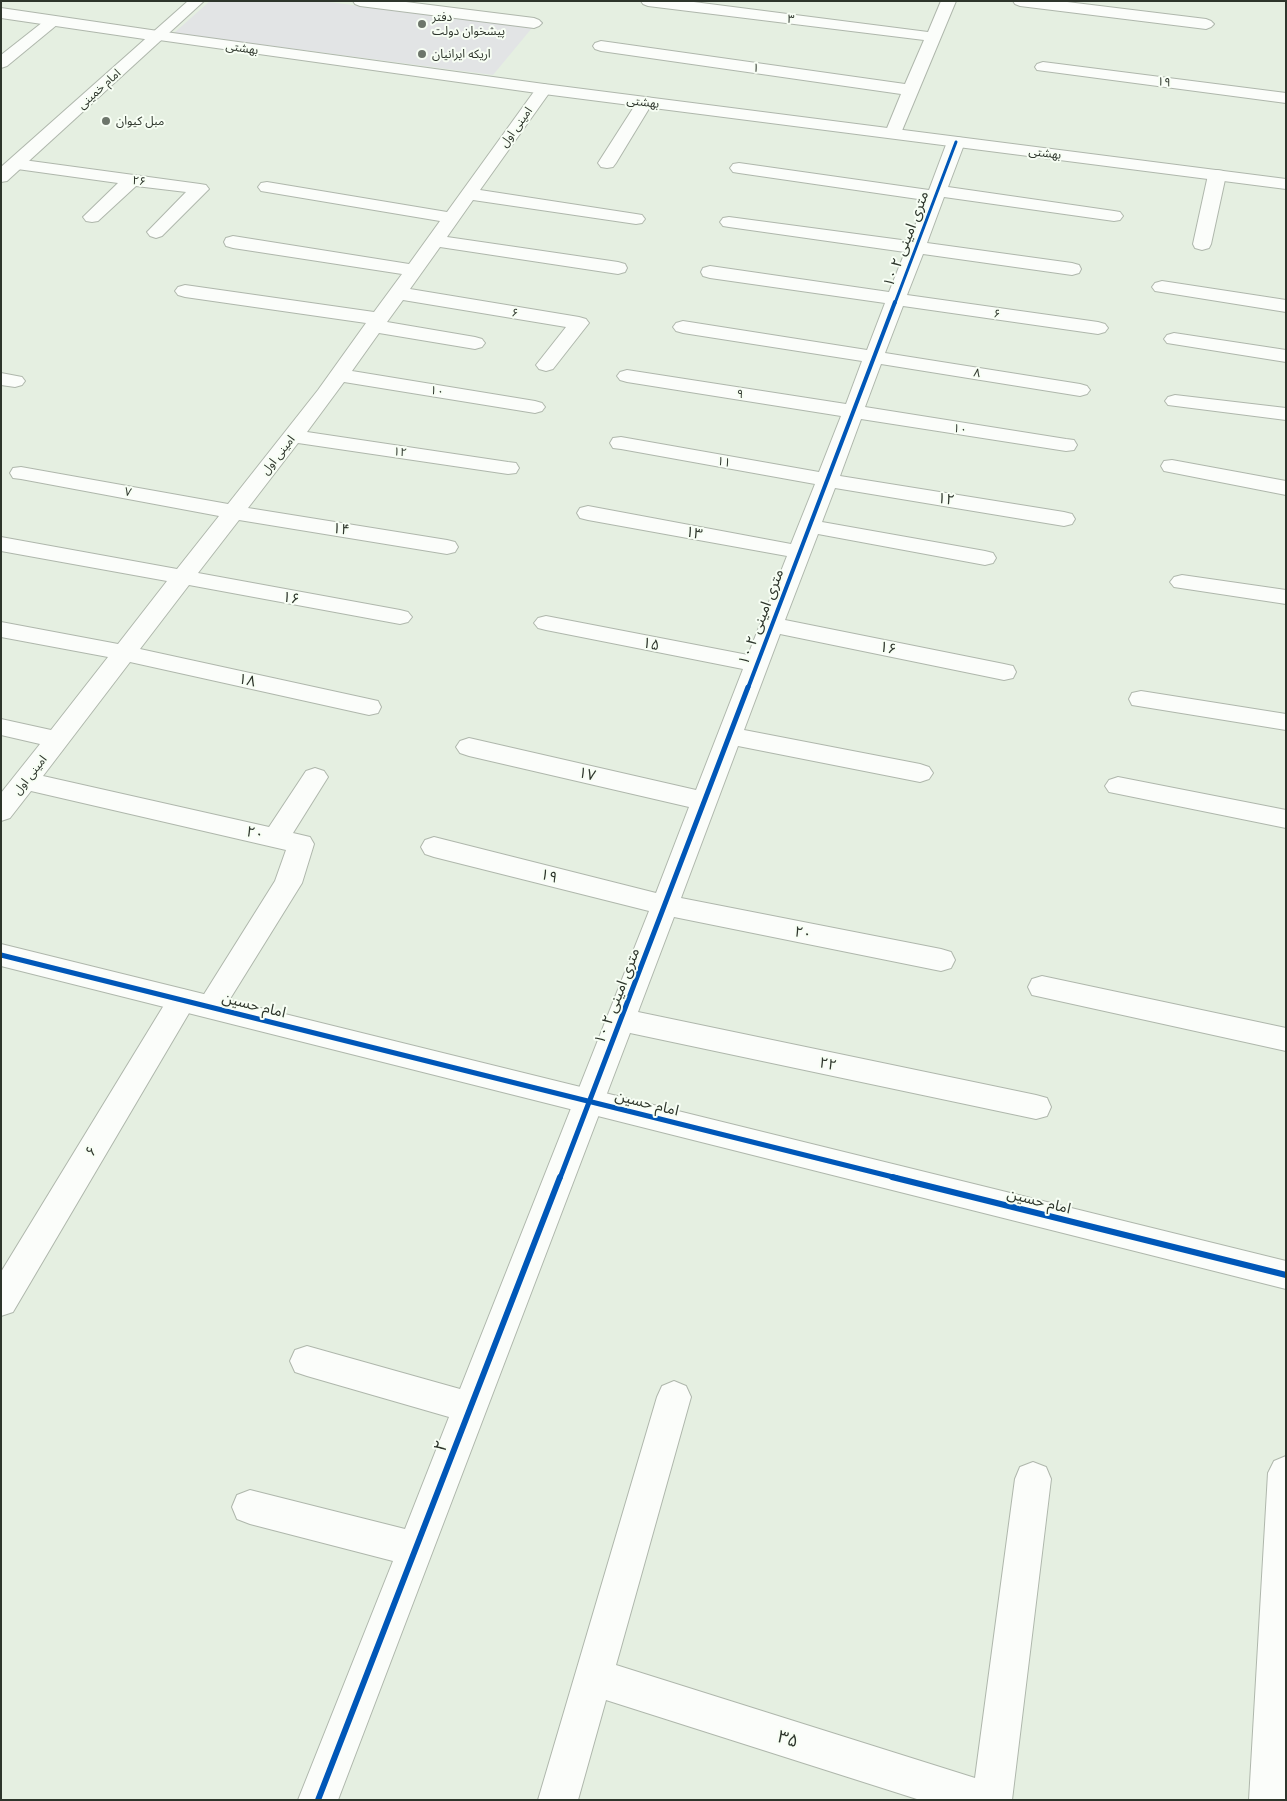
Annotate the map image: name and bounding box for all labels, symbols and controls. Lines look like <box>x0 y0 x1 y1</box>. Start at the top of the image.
place label: دفتر پیشخوان دولت <box>432 10 505 38</box>
street label: ۳ <box>787 11 795 27</box>
marker: دفتر پیشخوان دولت <box>416 18 428 30</box>
street label: بهشتی <box>225 39 259 57</box>
place label: اریکه ایرانیان <box>432 47 491 61</box>
marker: اریکه ایرانیان <box>416 48 428 60</box>
street label: ۱ <box>752 60 760 76</box>
street label: امام خمینی <box>75 66 123 112</box>
street label: ۱۹ <box>1156 74 1172 90</box>
street label: بهشتی <box>626 93 660 111</box>
street label: امینی اول <box>497 104 535 150</box>
place label: مبل کیوان <box>116 114 164 128</box>
marker: مبل کیوان <box>100 115 112 127</box>
street label: بهشتی <box>1028 144 1062 162</box>
street label: ۲۶ <box>131 173 147 189</box>
street label: ۱۰ متری امینی ۲ <box>879 188 933 290</box>
street label: ۶ <box>510 305 520 321</box>
street label: ۶ <box>993 306 1001 322</box>
street label: ۸ <box>972 365 982 381</box>
street label: ۱۰ <box>429 383 445 399</box>
street label: ۹ <box>735 386 745 402</box>
street label: ۱۰ <box>952 421 968 437</box>
street label: امینی اول <box>258 432 298 478</box>
street label: ۱۲ <box>392 444 408 460</box>
street label: ۱۱ <box>716 454 732 470</box>
street label: ۷ <box>123 484 133 500</box>
street label: ۱۲ <box>936 489 956 509</box>
street label: ۱۴ <box>331 519 351 539</box>
street label: ۱۳ <box>684 523 704 543</box>
street label: ۱۰ متری امینی ۲ <box>734 566 788 668</box>
street label: ۱۶ <box>281 588 301 608</box>
street label: ۱۵ <box>641 634 661 654</box>
street label: ۱۶ <box>878 638 898 658</box>
street label: ۱۸ <box>237 669 257 691</box>
street label: امینی اول <box>10 752 50 798</box>
street label: ۱۷ <box>577 763 597 785</box>
street label: ۲۰ <box>245 822 265 844</box>
street label: ۱۹ <box>538 865 560 887</box>
street label: ۲۰ <box>793 923 813 943</box>
street label: ۱۰ متری امینی ۲ <box>590 945 644 1047</box>
street label: امام حسین <box>220 988 288 1022</box>
street label: ۲۲ <box>818 1053 838 1075</box>
street label: امام حسین <box>613 1086 681 1120</box>
street label: ۶ <box>81 1143 101 1159</box>
street label: امام حسین <box>1005 1184 1073 1218</box>
street label: ۲ <box>429 1437 453 1455</box>
street label: ۳۵ <box>775 1726 801 1752</box>

